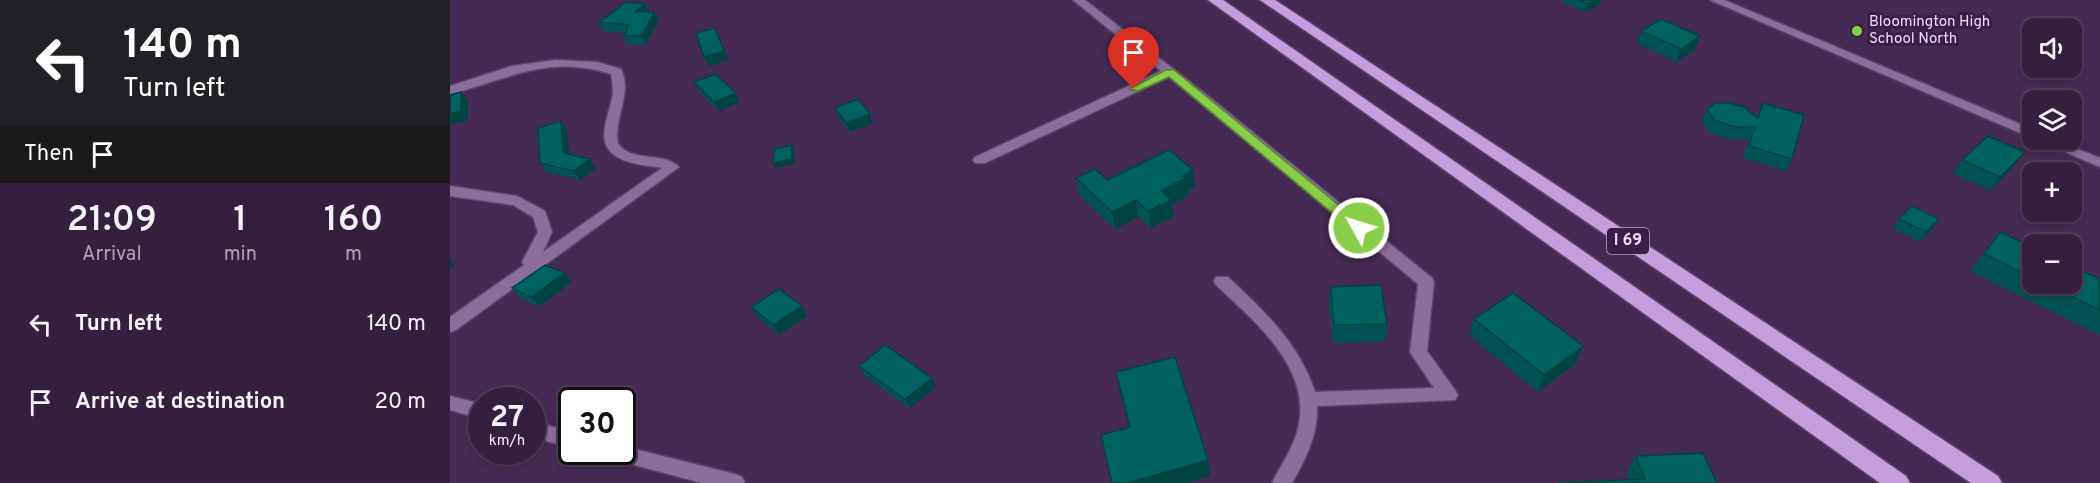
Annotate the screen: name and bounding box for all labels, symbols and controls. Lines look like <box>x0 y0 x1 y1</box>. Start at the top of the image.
place label: Bloomington High School North <box>1869 13 1990 49</box>
map controls <box>2022 18 2082 294</box>
button: sound <box>2022 18 2082 78</box>
text: 140 m <box>123 20 242 73</box>
icon: left <box>24 24 102 102</box>
marker: Bloomington High School North <box>1850 24 1864 38</box>
pin <box>1108 27 1159 89</box>
icon: arrive <box>1117 36 1150 69</box>
text: Turn left <box>123 72 225 106</box>
button: layers <box>2022 90 2082 150</box>
icon: arrive <box>86 138 119 171</box>
text: Then <box>24 141 74 168</box>
button: + <box>2022 162 2082 222</box>
position arrow <box>1327 196 1391 260</box>
text: 21:09 <box>67 198 157 244</box>
text: 1 <box>233 198 247 244</box>
text: 160 <box>324 198 383 244</box>
road number: I 69 <box>1607 228 1649 254</box>
button: − <box>2022 234 2082 294</box>
text: Arrival <box>82 242 142 268</box>
text: min <box>224 242 257 268</box>
text: m <box>345 242 362 268</box>
icon: left <box>24 308 57 341</box>
text: Turn left <box>75 311 163 338</box>
text: 140 m <box>367 311 426 338</box>
icon: arrive <box>24 386 57 419</box>
speed limit sign: 30 <box>558 387 636 465</box>
text: Arrive at destination <box>75 389 285 416</box>
text: 20 m <box>375 389 426 416</box>
text: 27 <box>490 400 524 437</box>
text: km/h <box>489 432 525 451</box>

